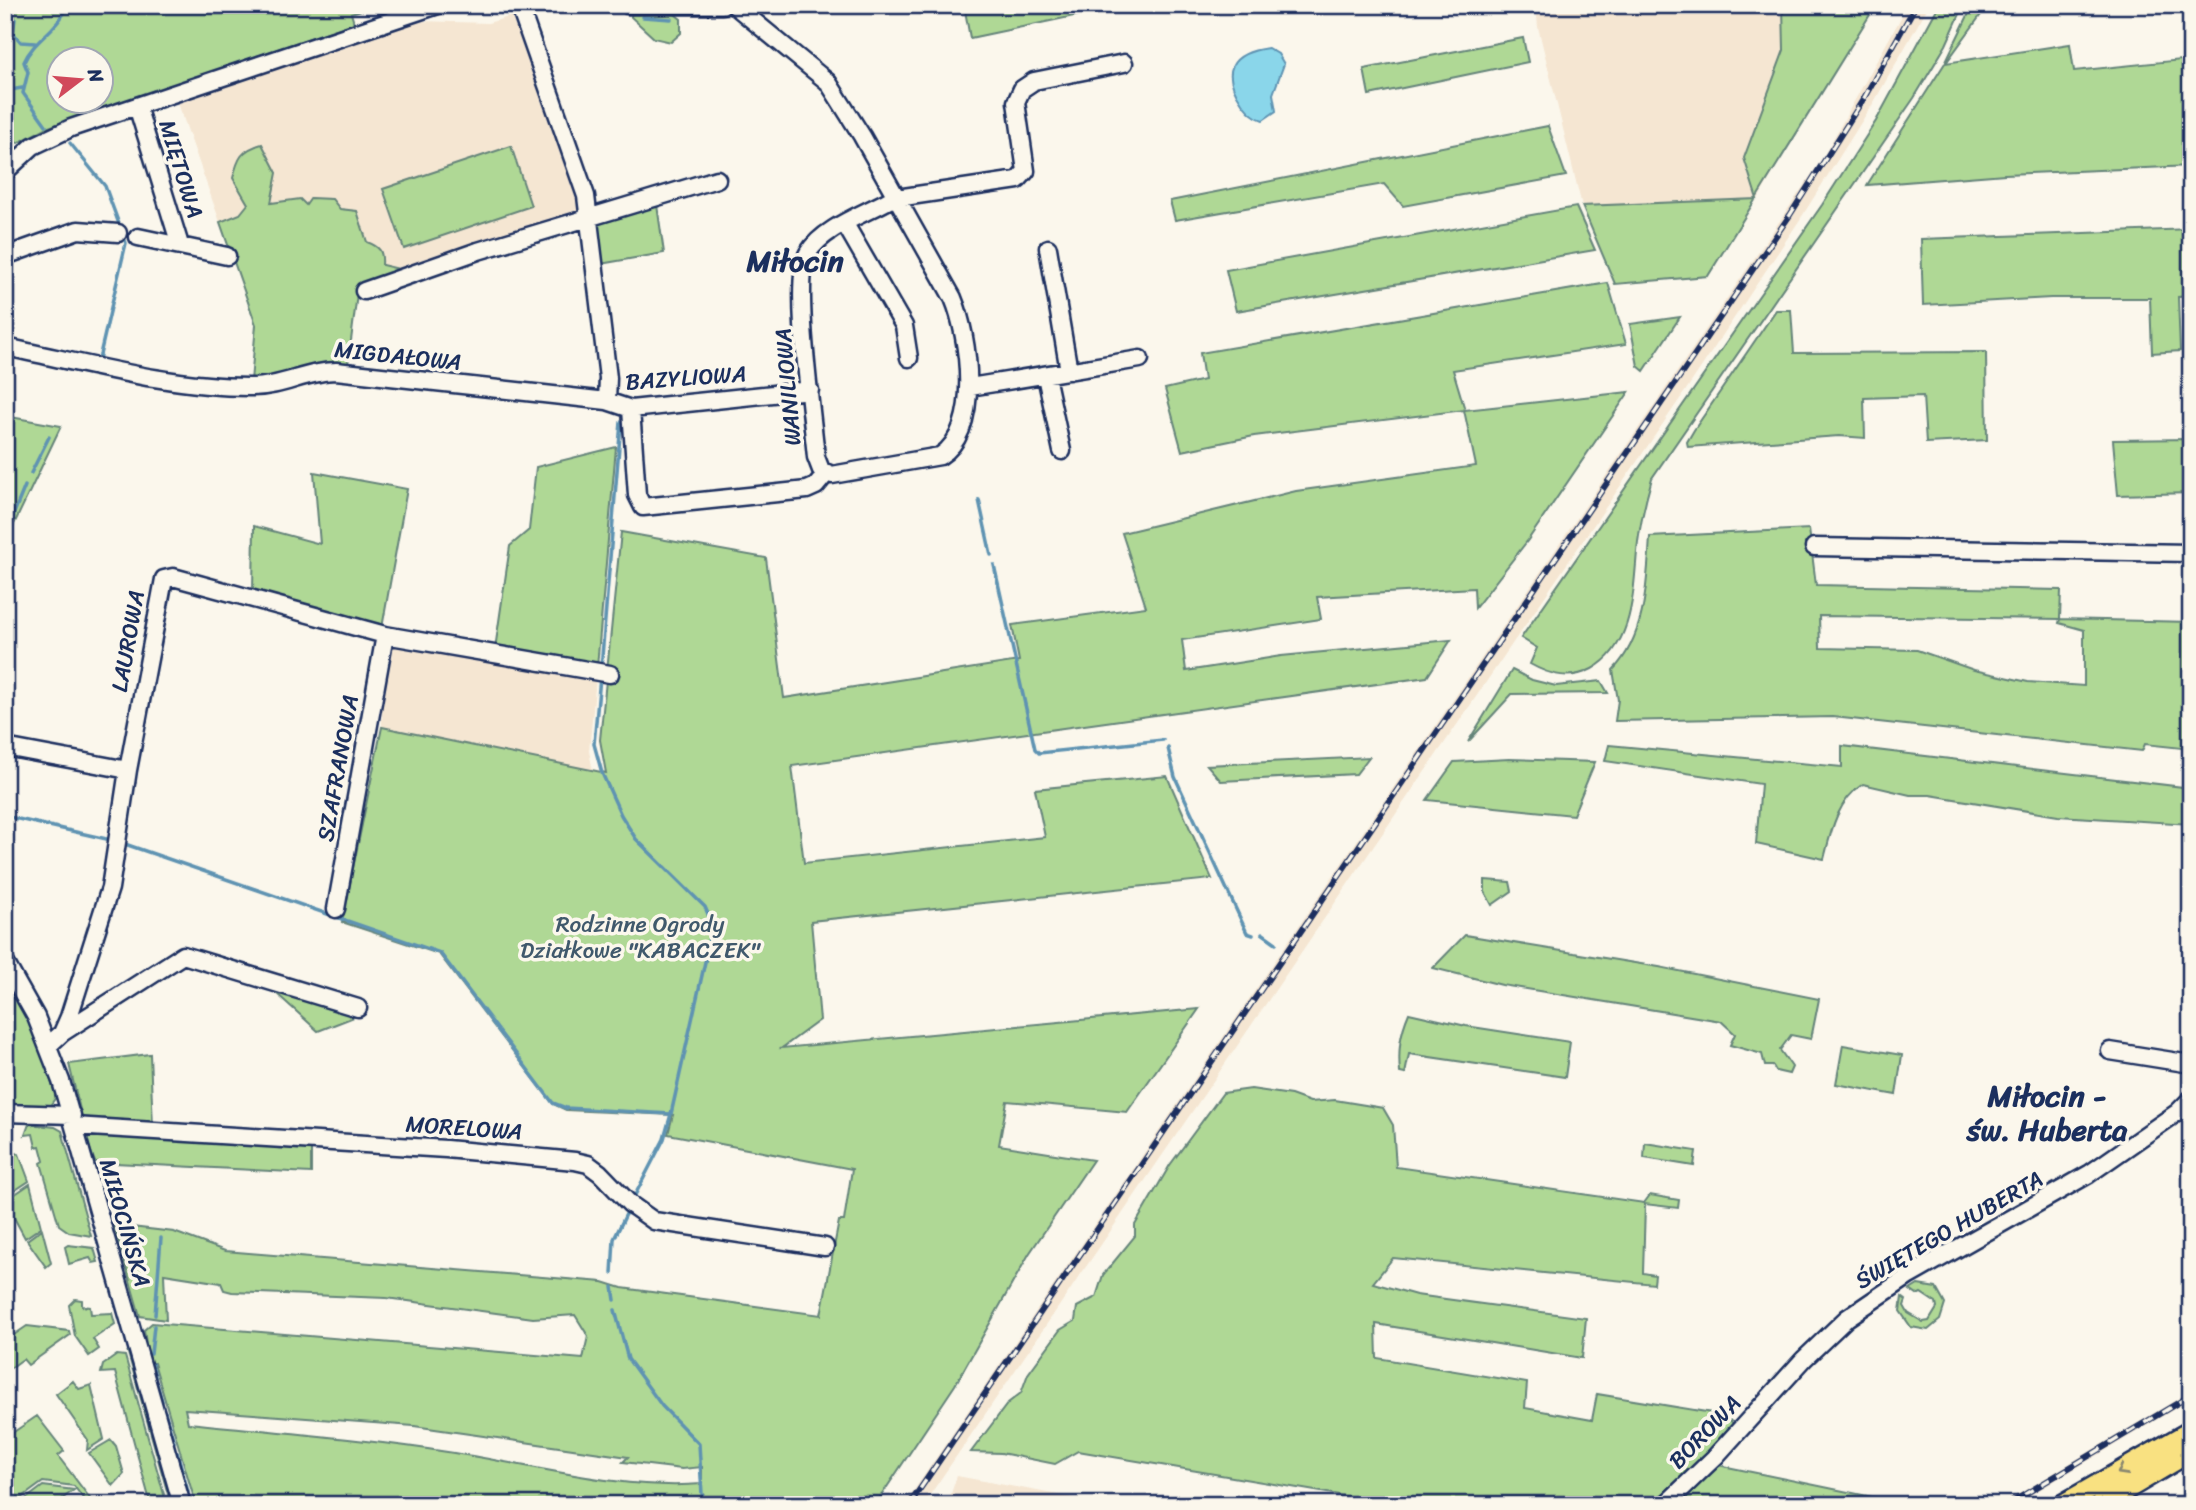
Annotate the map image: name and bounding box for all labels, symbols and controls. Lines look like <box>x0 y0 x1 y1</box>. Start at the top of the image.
north arrow <box>46 46 116 116</box>
text: N <box>78 64 114 87</box>
street label: MIĘTOWA <box>147 115 215 223</box>
district label: Miłocin <box>745 234 844 288</box>
street label: WANILIOWA <box>762 327 814 447</box>
street label: MIGDAŁOWA <box>332 329 464 383</box>
street label: BAZYLIOWA <box>624 353 748 403</box>
street label: LAUROWA <box>99 587 157 695</box>
street label: SZAFRANOWA <box>305 691 371 845</box>
park label: Rodzinne Ogrody Działkowe "KABACZEK" <box>520 904 761 971</box>
district label: Miłocin - św. Huberta <box>1966 1069 2128 1157</box>
street label: MORELOWA <box>404 1103 524 1153</box>
street label: MIŁOCIŃSKA <box>87 1154 163 1292</box>
street label: ŚWIĘTEGO HUBERTA <box>1847 1159 2051 1301</box>
street label: BOROWA <box>1658 1385 1752 1479</box>
one-way arrow <box>2117 1462 2129 1476</box>

